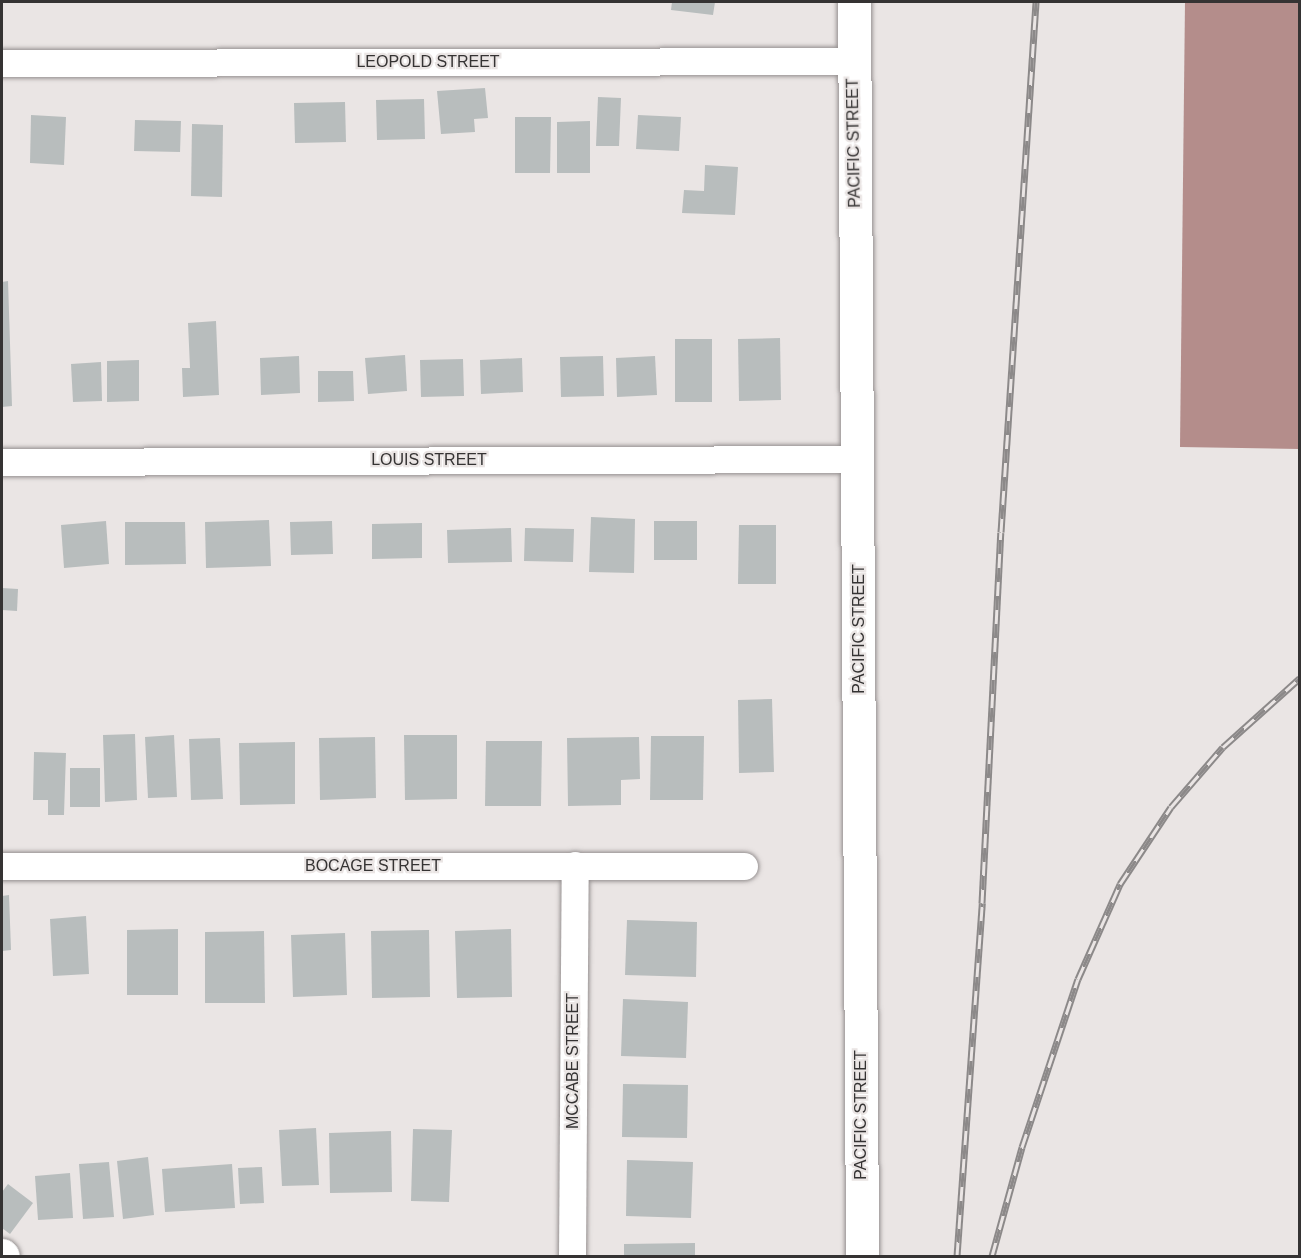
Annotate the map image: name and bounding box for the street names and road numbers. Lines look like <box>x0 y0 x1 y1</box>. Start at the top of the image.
street label: LEOPOLD STREET <box>356 52 500 72</box>
street label: PACIFIC STREET <box>843 78 865 208</box>
street label: LOUIS STREET <box>371 450 487 470</box>
street label: PACIFIC STREET <box>849 564 869 694</box>
street label: BOCAGE STREET <box>305 856 441 876</box>
street label: MCCABE STREET <box>563 993 583 1129</box>
street label: PACIFIC STREET <box>851 1050 871 1180</box>

